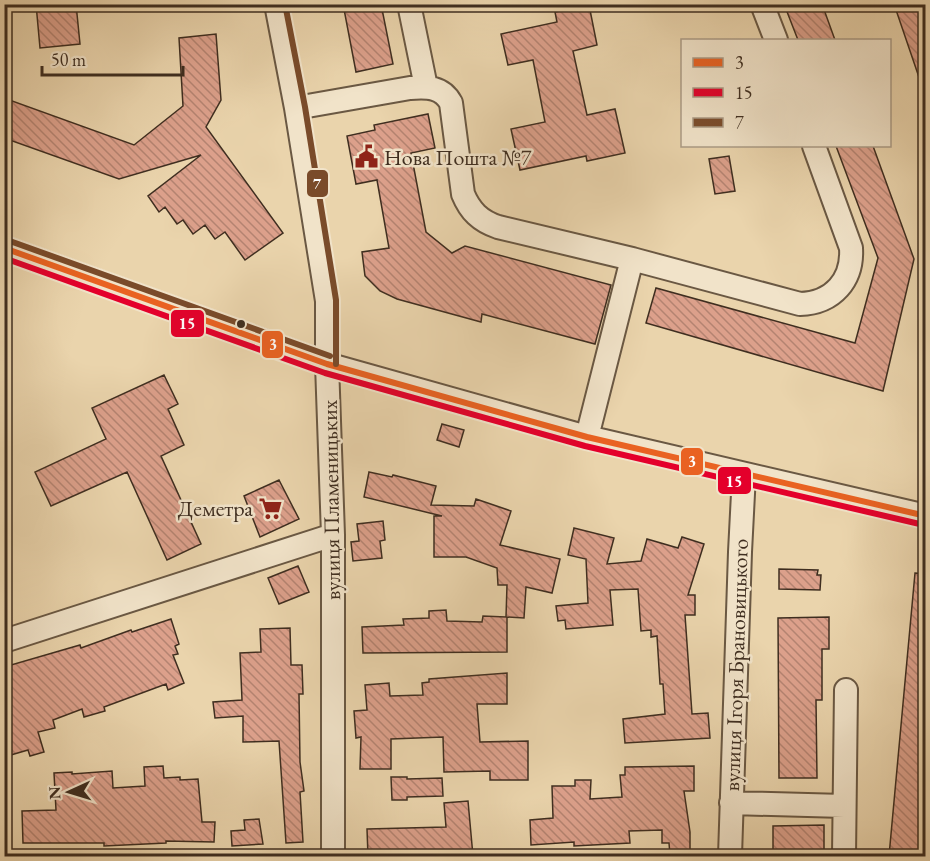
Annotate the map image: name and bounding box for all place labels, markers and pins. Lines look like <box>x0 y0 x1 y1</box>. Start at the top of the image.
place label: Нова Пошта №7 <box>384 143 532 172</box>
public building icon: Нова Пошта №7 <box>353 144 379 170</box>
unlabelled marker <box>235 318 247 330</box>
place label: Деметра <box>178 494 253 523</box>
supermarket icon: Деметра <box>258 495 284 521</box>

